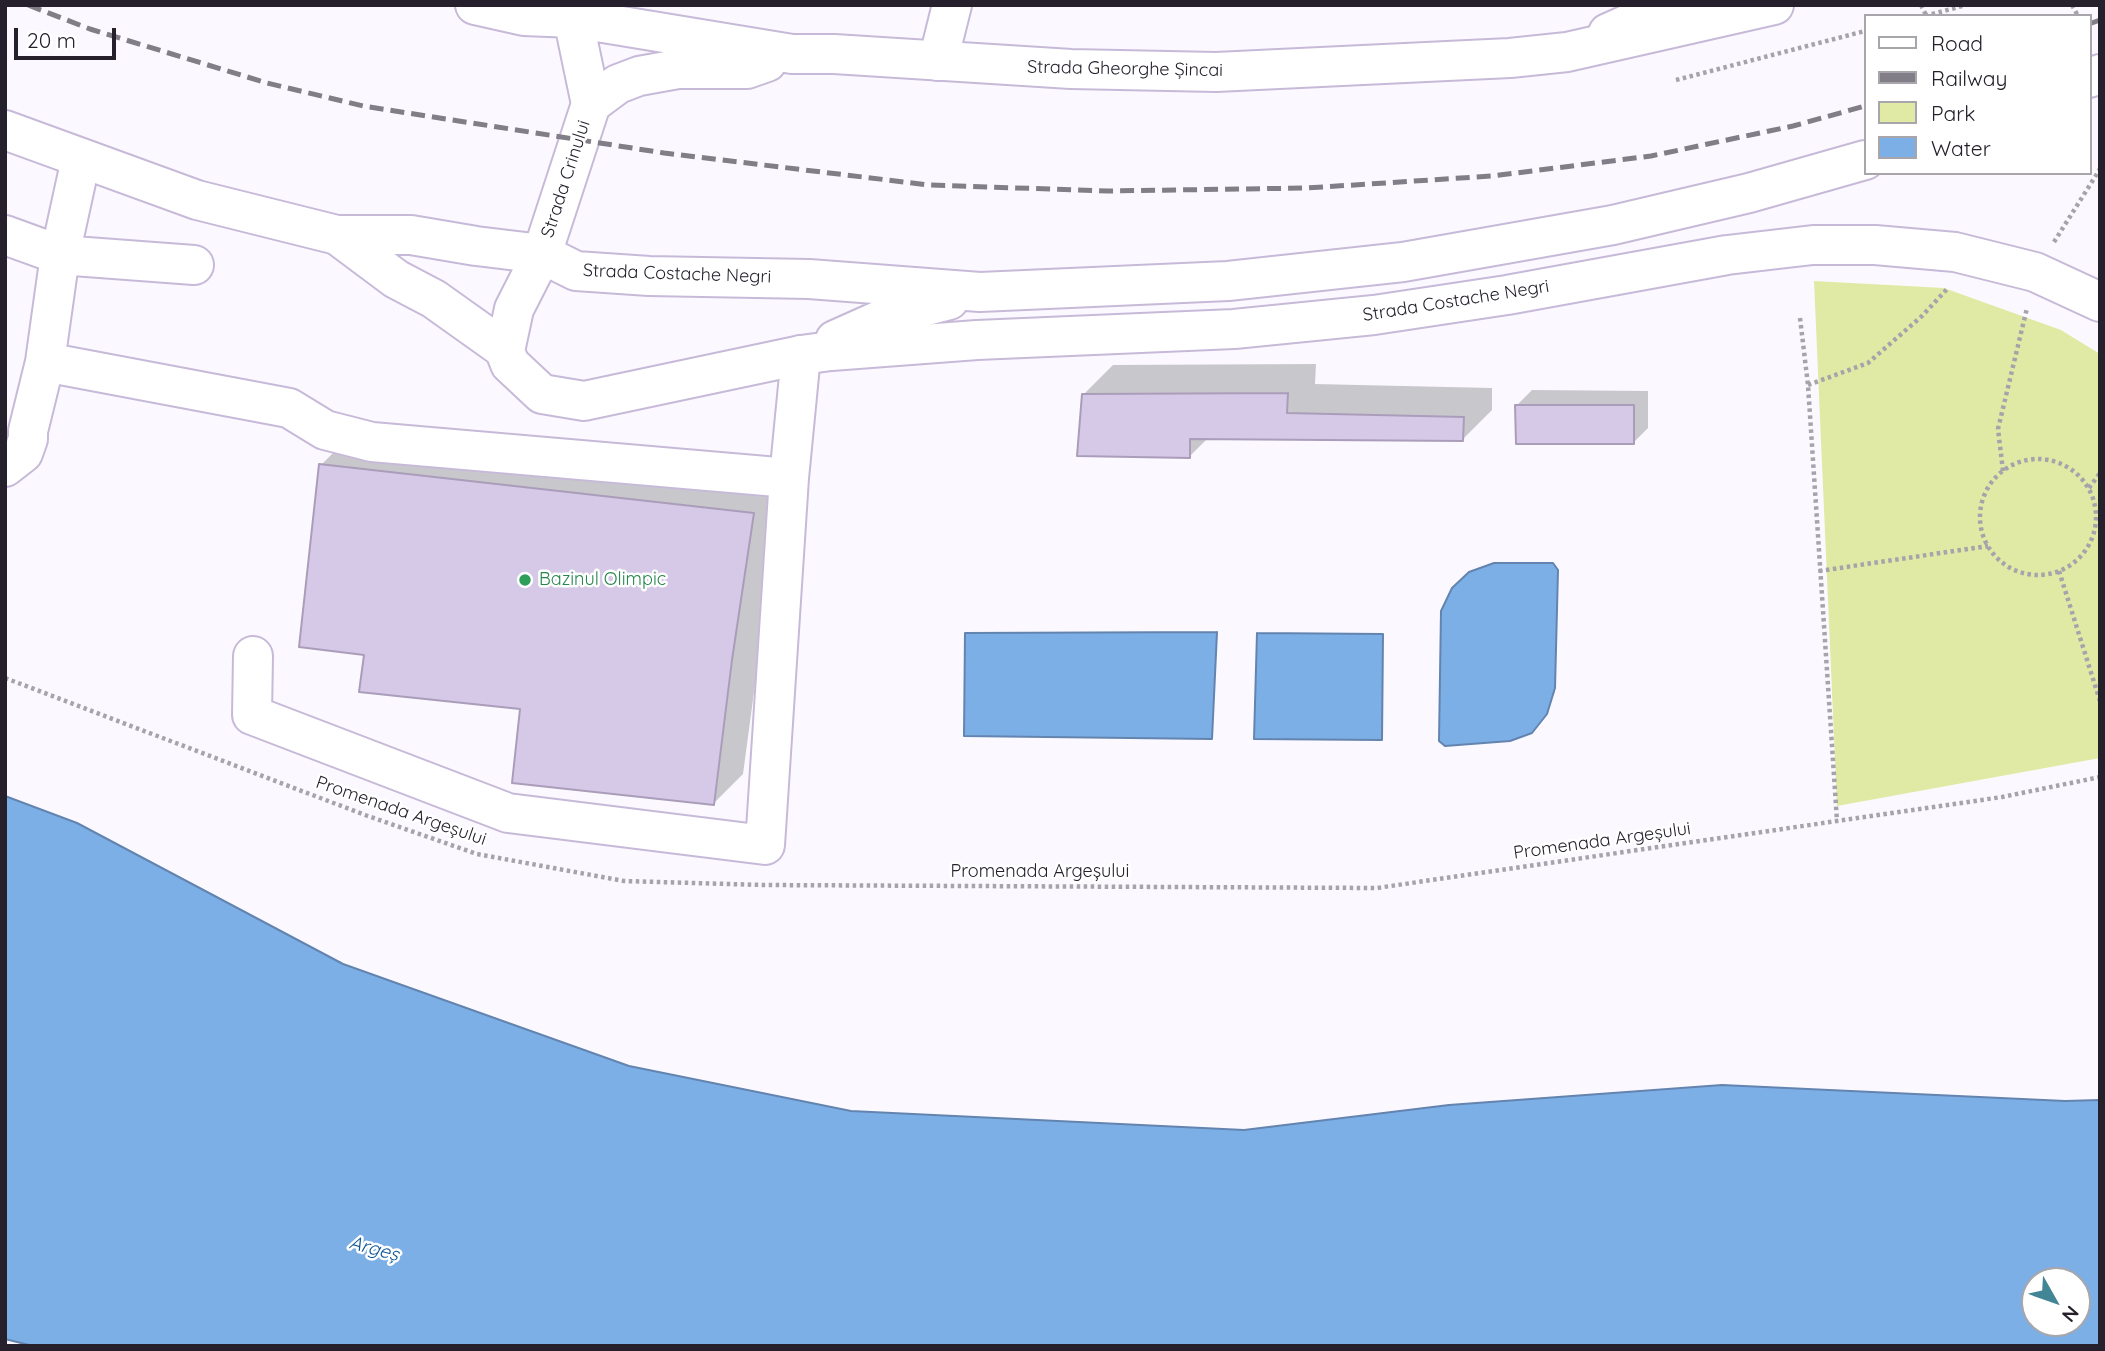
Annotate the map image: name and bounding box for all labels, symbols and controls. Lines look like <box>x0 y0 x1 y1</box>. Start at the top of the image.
scale bar <box>18 14 119 58</box>
legend <box>1864 14 2091 175</box>
text: 20 m <box>27 27 76 53</box>
text: Road <box>1931 30 1983 56</box>
street label: Strada Gheorghe Șincai <box>1027 56 1223 82</box>
text: Railway <box>1931 65 2007 91</box>
text: Park <box>1931 100 1975 126</box>
street label: Strada Crinului <box>537 118 595 240</box>
text: Water <box>1931 135 1991 161</box>
street label: Strada Costache Negri <box>582 260 772 288</box>
street label: Strada Costache Negri <box>1361 276 1551 326</box>
place label: Bazinul Olimpic <box>539 569 666 591</box>
marker: Bazinul Olimpic <box>517 572 533 588</box>
street label: Promenada Argeșului <box>313 772 489 850</box>
street label: Promenada Argeșului <box>1512 818 1692 864</box>
street label: Promenada Argeșului <box>951 861 1129 883</box>
water label: Argeș <box>347 1231 401 1267</box>
north arrow <box>2021 1267 2091 1337</box>
text: N <box>2057 1301 2084 1327</box>

